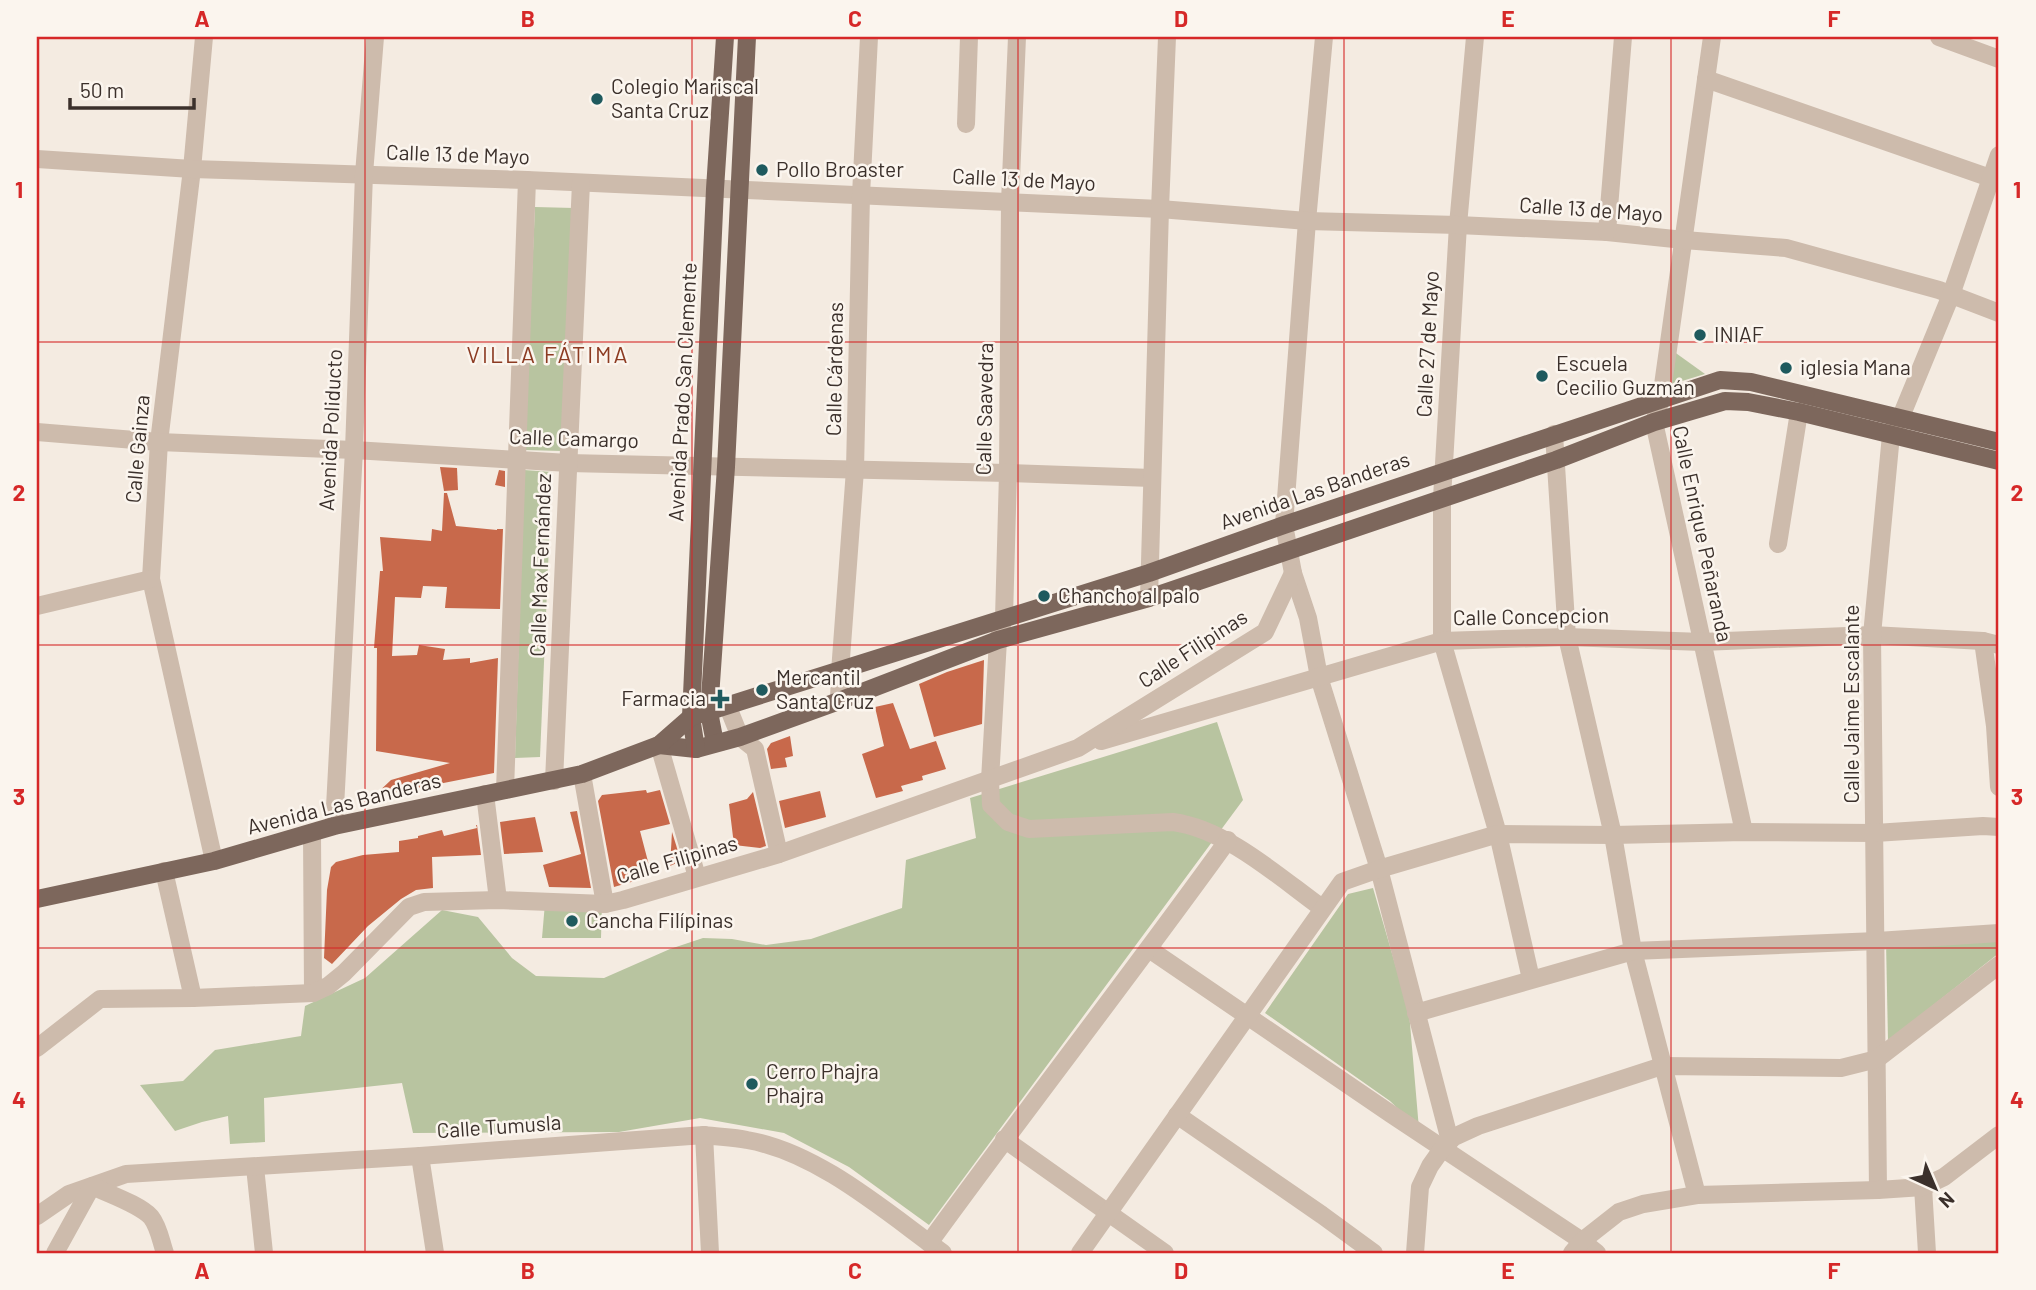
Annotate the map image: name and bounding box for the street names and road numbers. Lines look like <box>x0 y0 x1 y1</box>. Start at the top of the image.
street label: Calle 13 de Mayo <box>386 138 530 169</box>
street label: Calle 13 de Mayo <box>952 162 1097 195</box>
street label: Calle 13 de Mayo <box>1518 191 1664 226</box>
street label: Avenida Prado San Clemente <box>662 262 701 522</box>
street label: Calle 27 de Mayo <box>1410 270 1443 418</box>
street label: Calle Cárdenas <box>820 302 847 436</box>
street label: Calle Saavedra <box>970 342 997 475</box>
street label: Avenida Poliducto <box>313 348 346 512</box>
street label: Calle Gainza <box>119 394 154 504</box>
street label: Calle Camargo <box>509 423 639 452</box>
street label: Calle Enrique Peñaranda <box>1668 423 1739 644</box>
street label: Avenida Las Banderas <box>1216 445 1413 534</box>
street label: Calle Max Fernández <box>524 473 555 657</box>
street label: Calle Concepcion <box>1453 602 1609 629</box>
street label: Calle Filipinas <box>1133 603 1251 692</box>
street label: Calle Jaime Escalante <box>1838 604 1863 804</box>
street label: Avenida Las Banderas <box>244 766 443 839</box>
street label: Calle Filipinas <box>613 829 740 888</box>
street label: Calle Tumusla <box>436 1109 562 1142</box>

